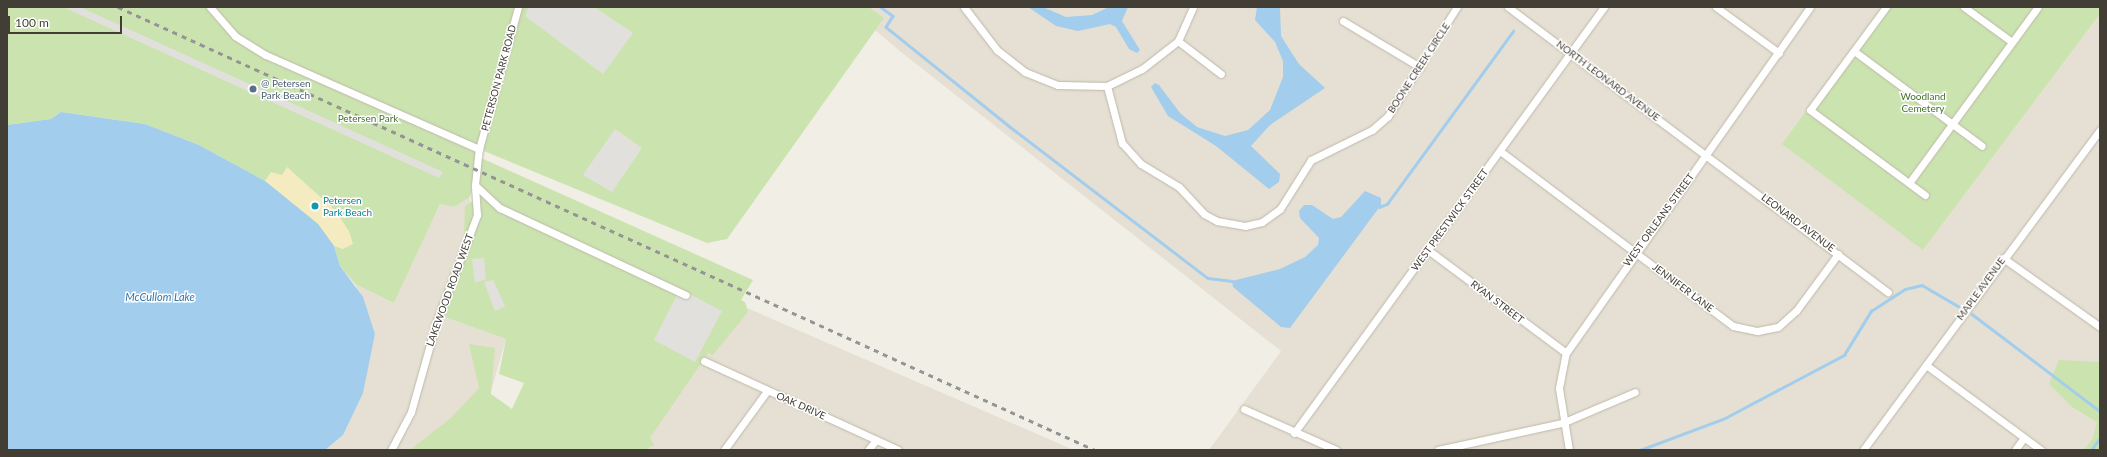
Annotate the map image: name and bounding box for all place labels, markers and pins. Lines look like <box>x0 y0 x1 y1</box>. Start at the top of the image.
place label: @ Petersen Park Beach <box>261 77 311 100</box>
marker: @ Petersen Park Beach <box>248 84 258 94</box>
place label: Petersen Park Beach <box>323 194 372 218</box>
marker: Petersen Park Beach <box>310 201 320 211</box>

